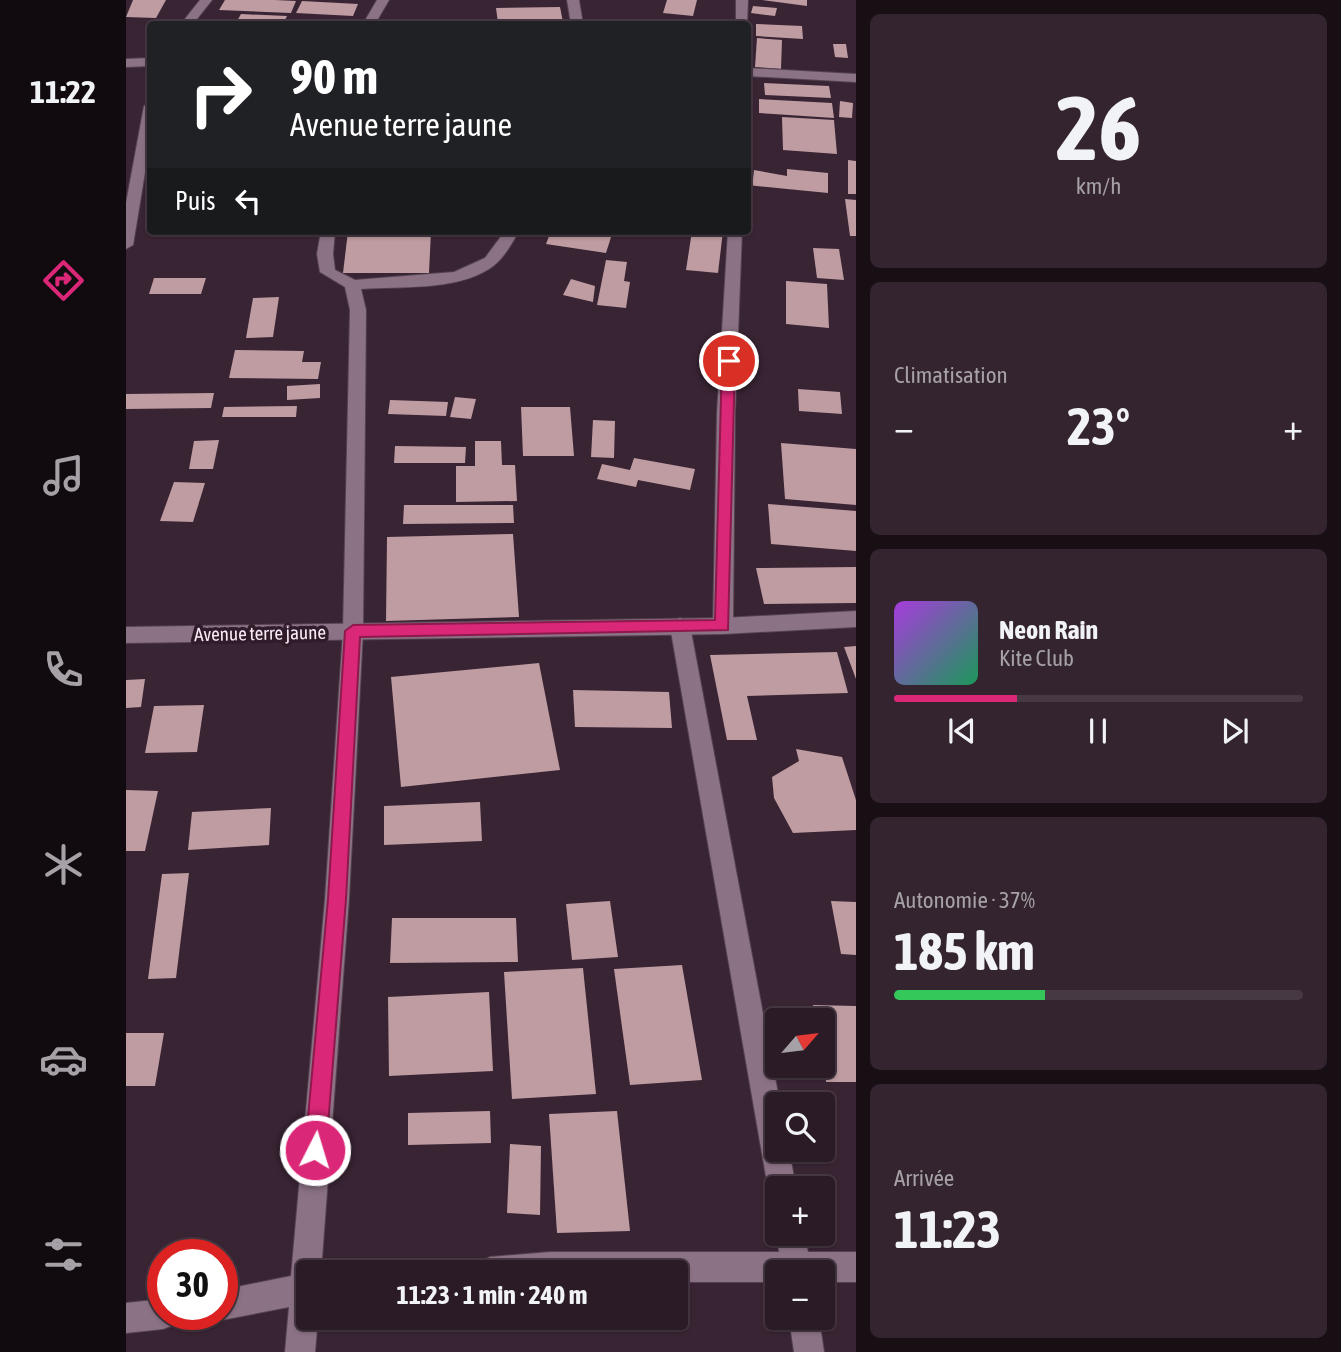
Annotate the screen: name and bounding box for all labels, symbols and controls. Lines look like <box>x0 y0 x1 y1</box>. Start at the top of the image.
text: 90 m <box>290 48 378 104</box>
icon: right <box>175 49 266 140</box>
text: 11:22 <box>30 73 96 110</box>
text: 26 <box>1056 75 1141 179</box>
text: Avenue terre jaune <box>290 106 512 143</box>
text: km/h <box>1076 173 1121 199</box>
icon: left <box>229 182 267 220</box>
text: Puis <box>175 186 215 216</box>
icon: directions <box>39 256 88 305</box>
pin <box>699 331 759 391</box>
icon: arrive <box>710 342 748 380</box>
text: Climatisation <box>894 362 1008 388</box>
text: 23° <box>1067 396 1130 456</box>
text: − <box>894 405 914 448</box>
text: + <box>1283 405 1303 448</box>
icon: music <box>39 451 88 500</box>
text: Neon Rain <box>999 615 1098 645</box>
street label: Avenue terre jaune <box>194 621 326 645</box>
icon: phone <box>39 645 88 694</box>
text: Kite Club <box>999 645 1074 671</box>
icon: previous <box>943 712 981 750</box>
icon: pause <box>1079 712 1117 750</box>
icon: next <box>1216 712 1254 750</box>
icon: climate <box>39 840 88 889</box>
text: Autonomie · 37% <box>894 887 1035 913</box>
text: 185 km <box>894 921 1035 981</box>
north arrow <box>765 1008 835 1078</box>
map controls <box>765 1008 835 1330</box>
icon: car <box>39 1035 88 1084</box>
button: search <box>765 1092 835 1162</box>
position arrow <box>278 1113 352 1187</box>
text: Arrivée <box>894 1165 954 1191</box>
button: + <box>765 1176 835 1246</box>
text: 11:23 <box>894 1199 1001 1259</box>
icon: filters <box>39 1230 88 1279</box>
speed limit sign: 30 <box>147 1239 238 1330</box>
button: − <box>765 1260 835 1330</box>
text: 11:23 · 1 min · 240 m <box>397 1280 587 1310</box>

